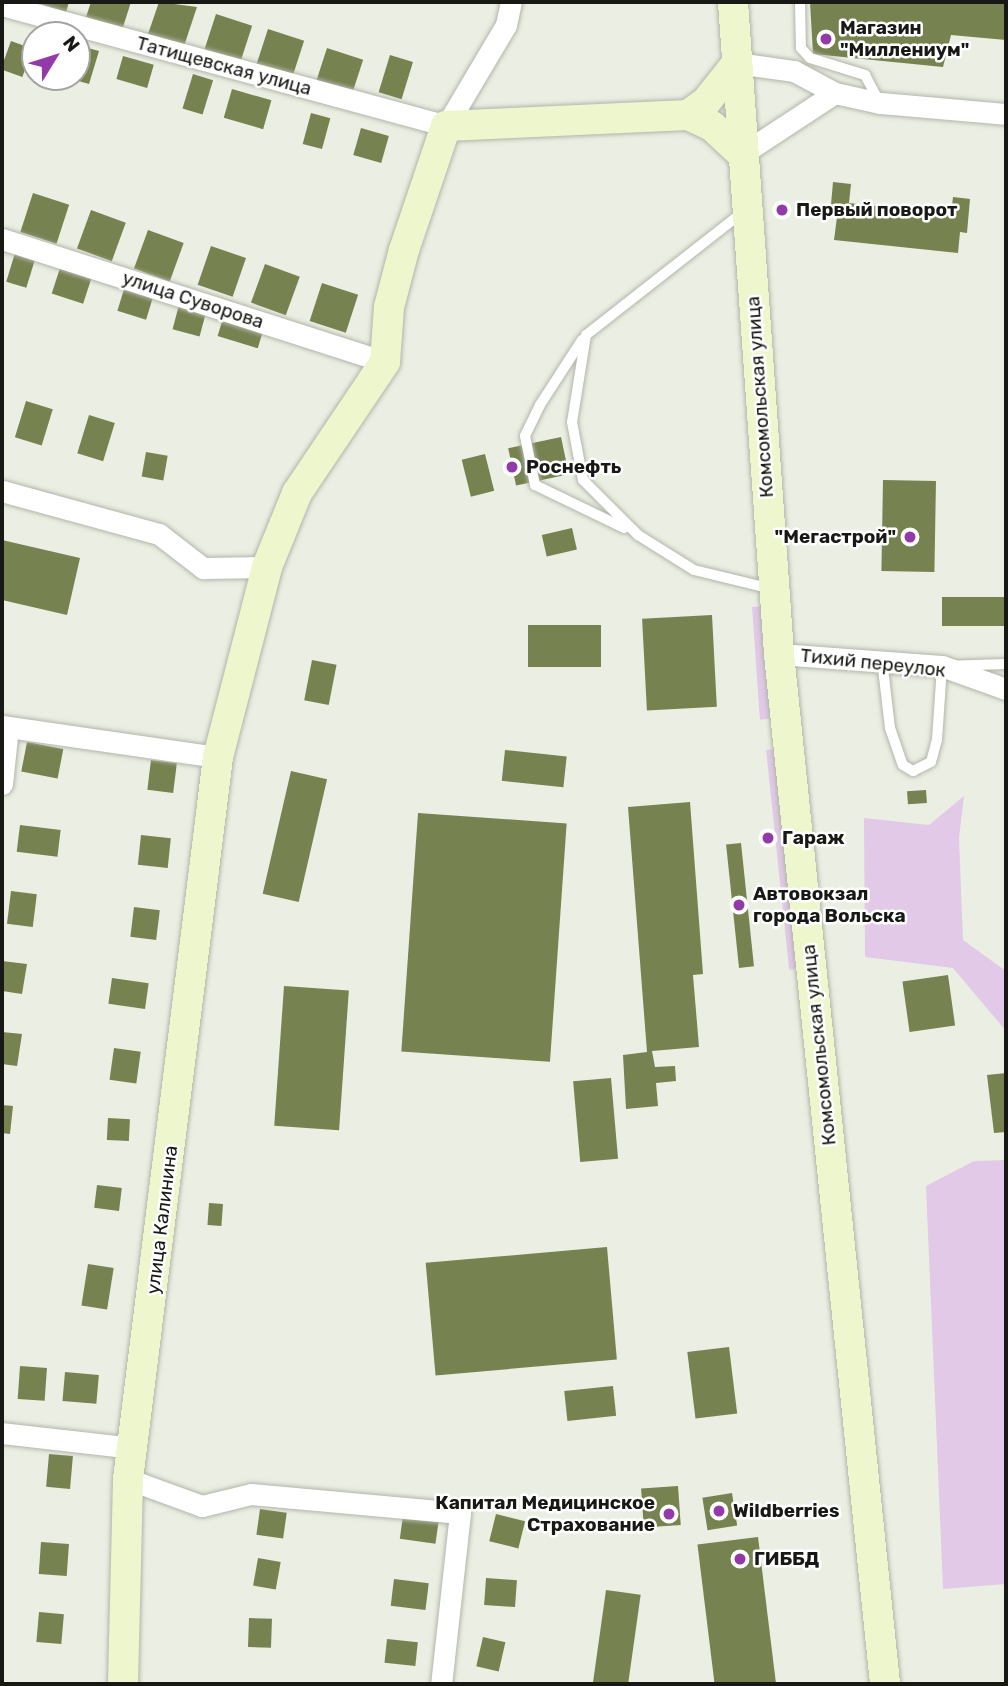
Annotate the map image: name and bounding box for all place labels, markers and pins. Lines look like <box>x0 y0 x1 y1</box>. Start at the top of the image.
place label: Магазин "Миллениум" <box>840 17 969 61</box>
marker: Магазин "Миллениум" <box>818 31 834 47</box>
place label: Первый поворот <box>796 199 957 221</box>
marker: Первый поворот <box>774 202 790 218</box>
place label: Роснефть <box>526 456 621 478</box>
marker: Роснефть <box>504 459 520 475</box>
place label: "Мегастрой" <box>775 526 896 548</box>
marker: "Мегастрой" <box>902 529 918 545</box>
place label: Гараж <box>782 827 844 849</box>
marker: Гараж <box>760 830 776 846</box>
place label: Автовокзал города Вольска <box>753 883 906 927</box>
marker: Автовокзал города Вольска <box>731 897 747 913</box>
place label: Капитал Медицинское Страхование <box>435 1492 655 1536</box>
place label: Wildberries <box>733 1500 839 1522</box>
marker: Wildberries <box>711 1503 727 1519</box>
marker: Капитал Медицинское Страхование <box>661 1506 677 1522</box>
place label: ГИББД <box>754 1548 819 1570</box>
marker: ГИББД <box>732 1551 748 1567</box>

